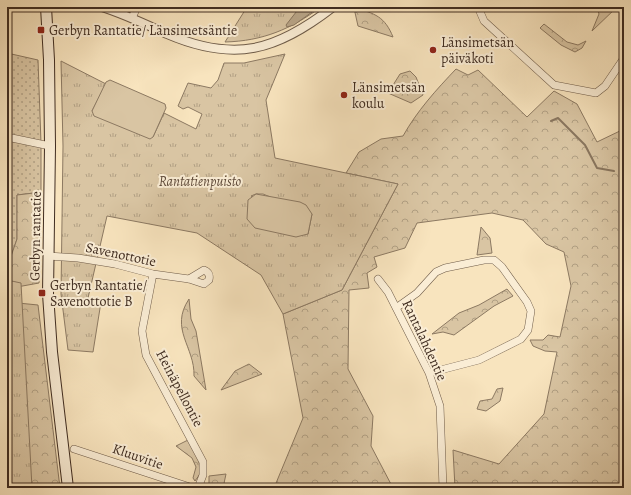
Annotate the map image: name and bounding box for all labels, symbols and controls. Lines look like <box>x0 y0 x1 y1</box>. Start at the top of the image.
place label: Gerbyn Rantatie/ Länsimetsäntie <box>49 21 237 40</box>
marker: Gerbyn Rantatie/ Länsimetsäntie <box>36 25 46 35</box>
place label: Länsimetsän päiväkoti <box>441 33 515 68</box>
marker: Länsimetsän päiväkoti <box>428 45 438 55</box>
place label: Länsimetsän koulu <box>352 78 426 113</box>
marker: Länsimetsän koulu <box>339 90 349 100</box>
park label: Rantatienpuisto <box>159 172 242 191</box>
street label: Gerbyn rantatie <box>25 191 46 281</box>
street label: Savenottotie <box>84 238 158 271</box>
place label: Gerbyn Rantatie/ Savenottotie B <box>50 276 148 311</box>
marker: Gerbyn Rantatie/ Savenottotie B <box>37 288 47 298</box>
street label: Rantalahdentie <box>397 297 452 384</box>
street label: Heinäpellontie <box>151 346 208 430</box>
street label: Kluuvitie <box>110 439 166 474</box>

